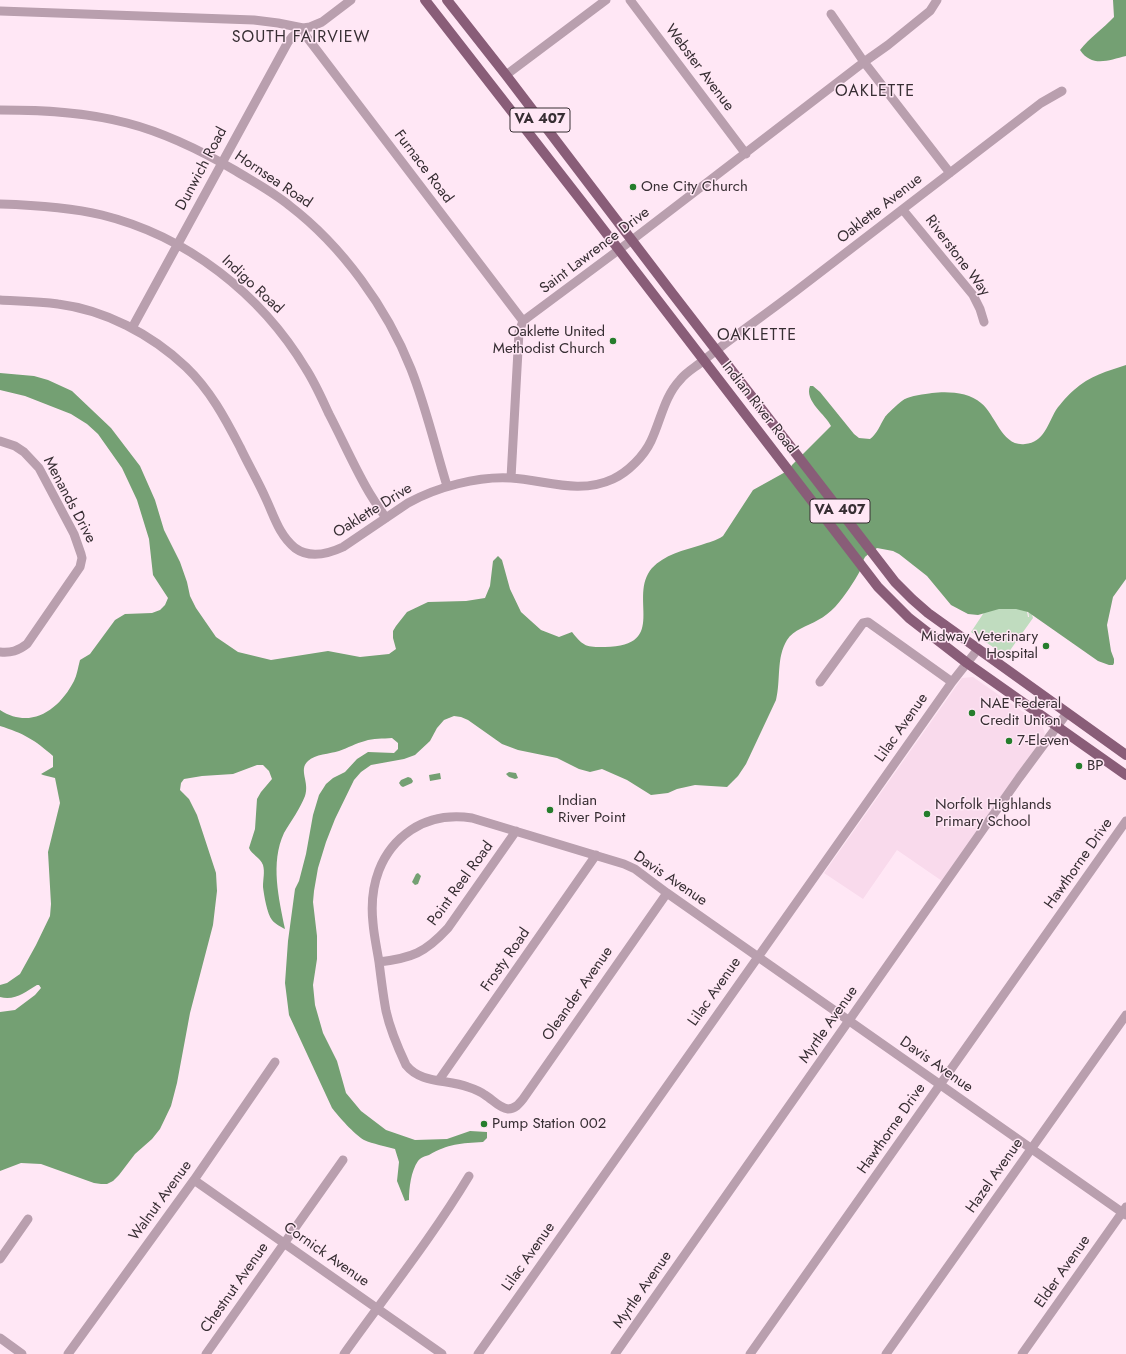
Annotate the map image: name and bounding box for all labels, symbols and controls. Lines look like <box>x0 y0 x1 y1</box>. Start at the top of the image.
street label: Webster Avenue <box>661 21 737 115</box>
district label: SOUTH FAIRVIEW <box>232 28 370 48</box>
district label: OAKLETTE <box>835 82 915 102</box>
road number: VA 407 <box>510 108 570 132</box>
street label: Dunwich Road <box>172 124 232 214</box>
street label: Furnace Road <box>390 127 456 207</box>
street label: Hornsea Road <box>231 147 315 213</box>
street label: Oaklette Avenue <box>834 170 926 248</box>
place label: One City Church <box>641 178 748 196</box>
marker: One City Church <box>628 182 638 192</box>
street label: Saint Lawrence Drive <box>537 204 653 298</box>
street label: Riverstone Way <box>921 212 993 300</box>
street label: Indigo Road <box>217 252 287 318</box>
place label: Oaklette United Methodist Church <box>493 323 605 358</box>
district label: OAKLETTE <box>717 326 797 346</box>
marker: Oaklette United Methodist Church <box>608 336 618 346</box>
street label: Indian River Road <box>717 358 801 458</box>
street label: Menands Drive <box>39 454 99 546</box>
street label: Oaklette Drive <box>330 480 416 542</box>
road number: VA 407 <box>810 499 870 523</box>
place label: Midway Veterinary Hospital <box>921 628 1038 663</box>
marker: Midway Veterinary Hospital <box>1041 641 1051 651</box>
street label: Lilac Avenue <box>872 690 932 766</box>
place label: NAE Federal Credit Union <box>980 695 1061 730</box>
marker: NAE Federal Credit Union <box>967 708 977 718</box>
place label: 7-Eleven <box>1017 732 1069 750</box>
marker: 7-Eleven <box>1004 736 1014 746</box>
place label: BP <box>1087 757 1104 775</box>
marker: BP <box>1074 761 1084 771</box>
place label: Indian River Point <box>558 792 625 827</box>
place label: Norfolk Highlands Primary School <box>935 796 1051 831</box>
marker: Indian River Point <box>545 805 555 815</box>
marker: Norfolk Highlands Primary School <box>922 809 932 819</box>
street label: Hawthorne Drive <box>1041 815 1117 913</box>
street label: Point Reel Road <box>424 838 498 930</box>
street label: Davis Avenue <box>630 848 710 910</box>
street label: Frosty Road <box>478 925 534 995</box>
street label: Oleander Avenue <box>539 943 617 1045</box>
street label: Lilac Avenue <box>685 954 745 1030</box>
street label: Myrtle Avenue <box>796 983 862 1067</box>
street label: Davis Avenue <box>896 1033 976 1097</box>
street label: Hawthorne Drive <box>854 1080 930 1178</box>
place label: Pump Station 002 <box>492 1115 606 1133</box>
marker: Pump Station 002 <box>479 1119 489 1129</box>
street label: Hazel Avenue <box>963 1135 1027 1217</box>
street label: Walnut Avenue <box>126 1157 196 1245</box>
street label: Cornick Avenue <box>280 1219 372 1291</box>
street label: Lilac Avenue <box>499 1219 559 1295</box>
street label: Elder Avenue <box>1031 1232 1095 1312</box>
street label: Chestnut Avenue <box>197 1239 273 1337</box>
street label: Myrtle Avenue <box>610 1248 676 1332</box>

